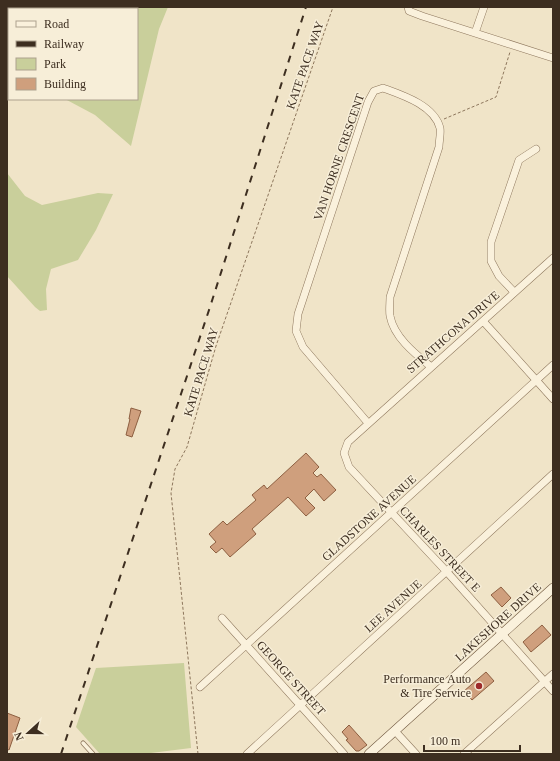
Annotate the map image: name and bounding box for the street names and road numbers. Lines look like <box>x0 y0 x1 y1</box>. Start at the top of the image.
street label: KATE PACE WAY <box>283 19 327 111</box>
street label: VAN HORNE CRESCENT <box>311 91 368 222</box>
street label: STRATHCONA DRIVE <box>404 288 502 376</box>
street label: KATE PACE WAY <box>181 326 221 418</box>
street label: GLADSTONE AVENUE <box>319 472 419 564</box>
street label: CHARLES STREET E <box>397 503 483 595</box>
street label: LEE AVENUE <box>362 577 424 635</box>
street label: LAKESHORE DRIVE <box>452 580 544 664</box>
street label: GEORGE STREET <box>254 638 329 719</box>

